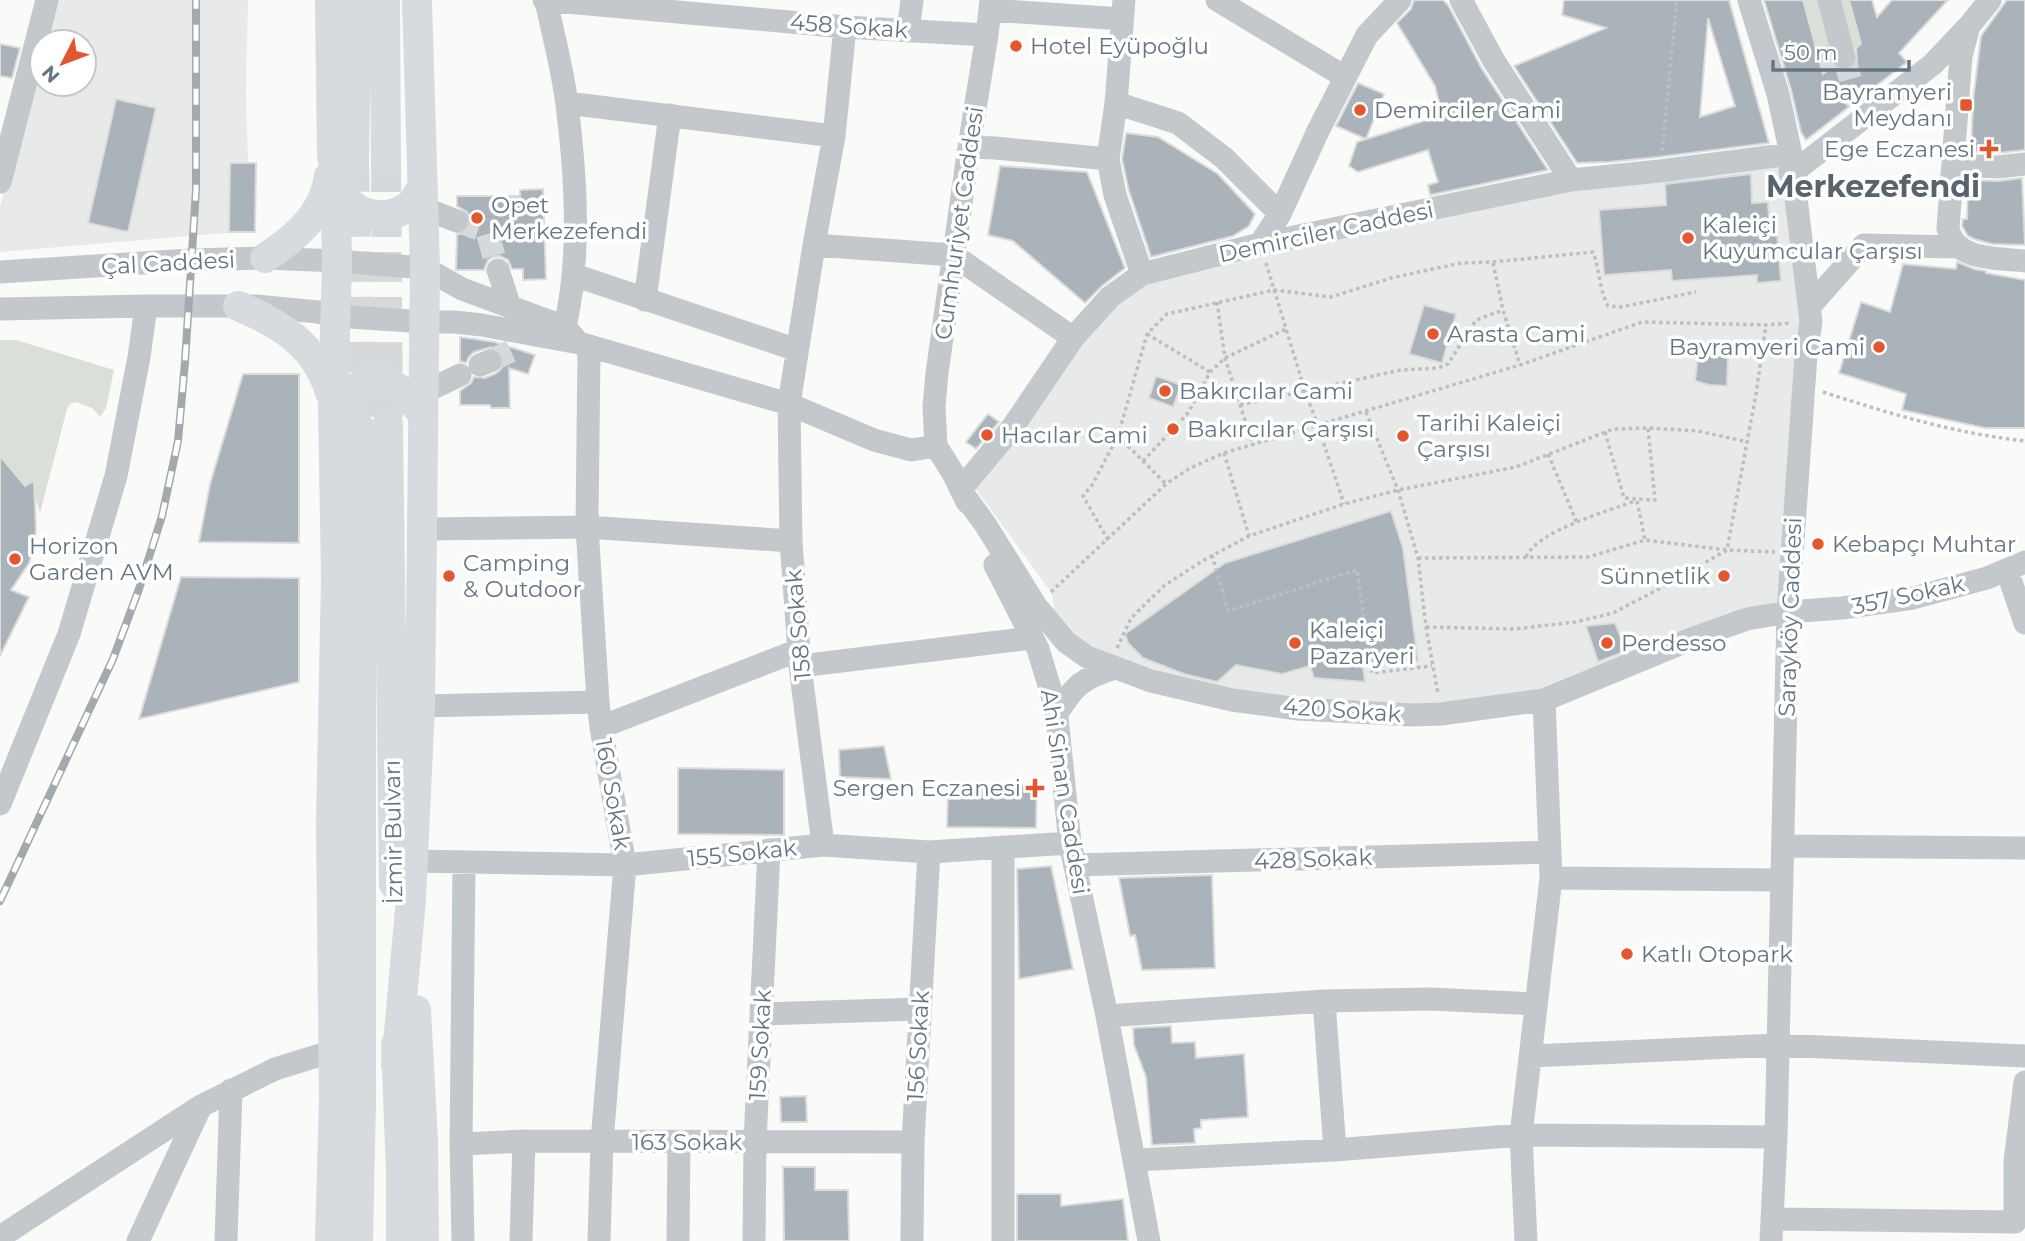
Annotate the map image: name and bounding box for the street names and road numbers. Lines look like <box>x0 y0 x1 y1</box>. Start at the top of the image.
street label: 458 Sokak <box>789 8 909 44</box>
street label: Cumhuriyet Caddesi <box>929 104 989 342</box>
street label: Demirciler Caddesi <box>1216 196 1436 268</box>
street label: Çal Caddesi <box>100 246 236 280</box>
street label: Sarayköy Caddesi <box>1773 517 1807 717</box>
street label: 158 Sokak <box>779 568 817 682</box>
street label: 357 Sokak <box>1849 569 1967 621</box>
street label: Ahi Sinan Caddesi <box>1035 687 1095 897</box>
street label: 420 Sokak <box>1282 692 1402 728</box>
street label: 160 Sokak <box>589 736 637 852</box>
street label: İzmir Bulvarı <box>378 760 408 904</box>
street label: 155 Sokak <box>686 833 798 873</box>
street label: 428 Sokak <box>1253 843 1373 875</box>
street label: 159 Sokak <box>743 989 777 1101</box>
street label: 156 Sokak <box>901 990 935 1102</box>
street label: 163 Sokak <box>632 1128 743 1156</box>

